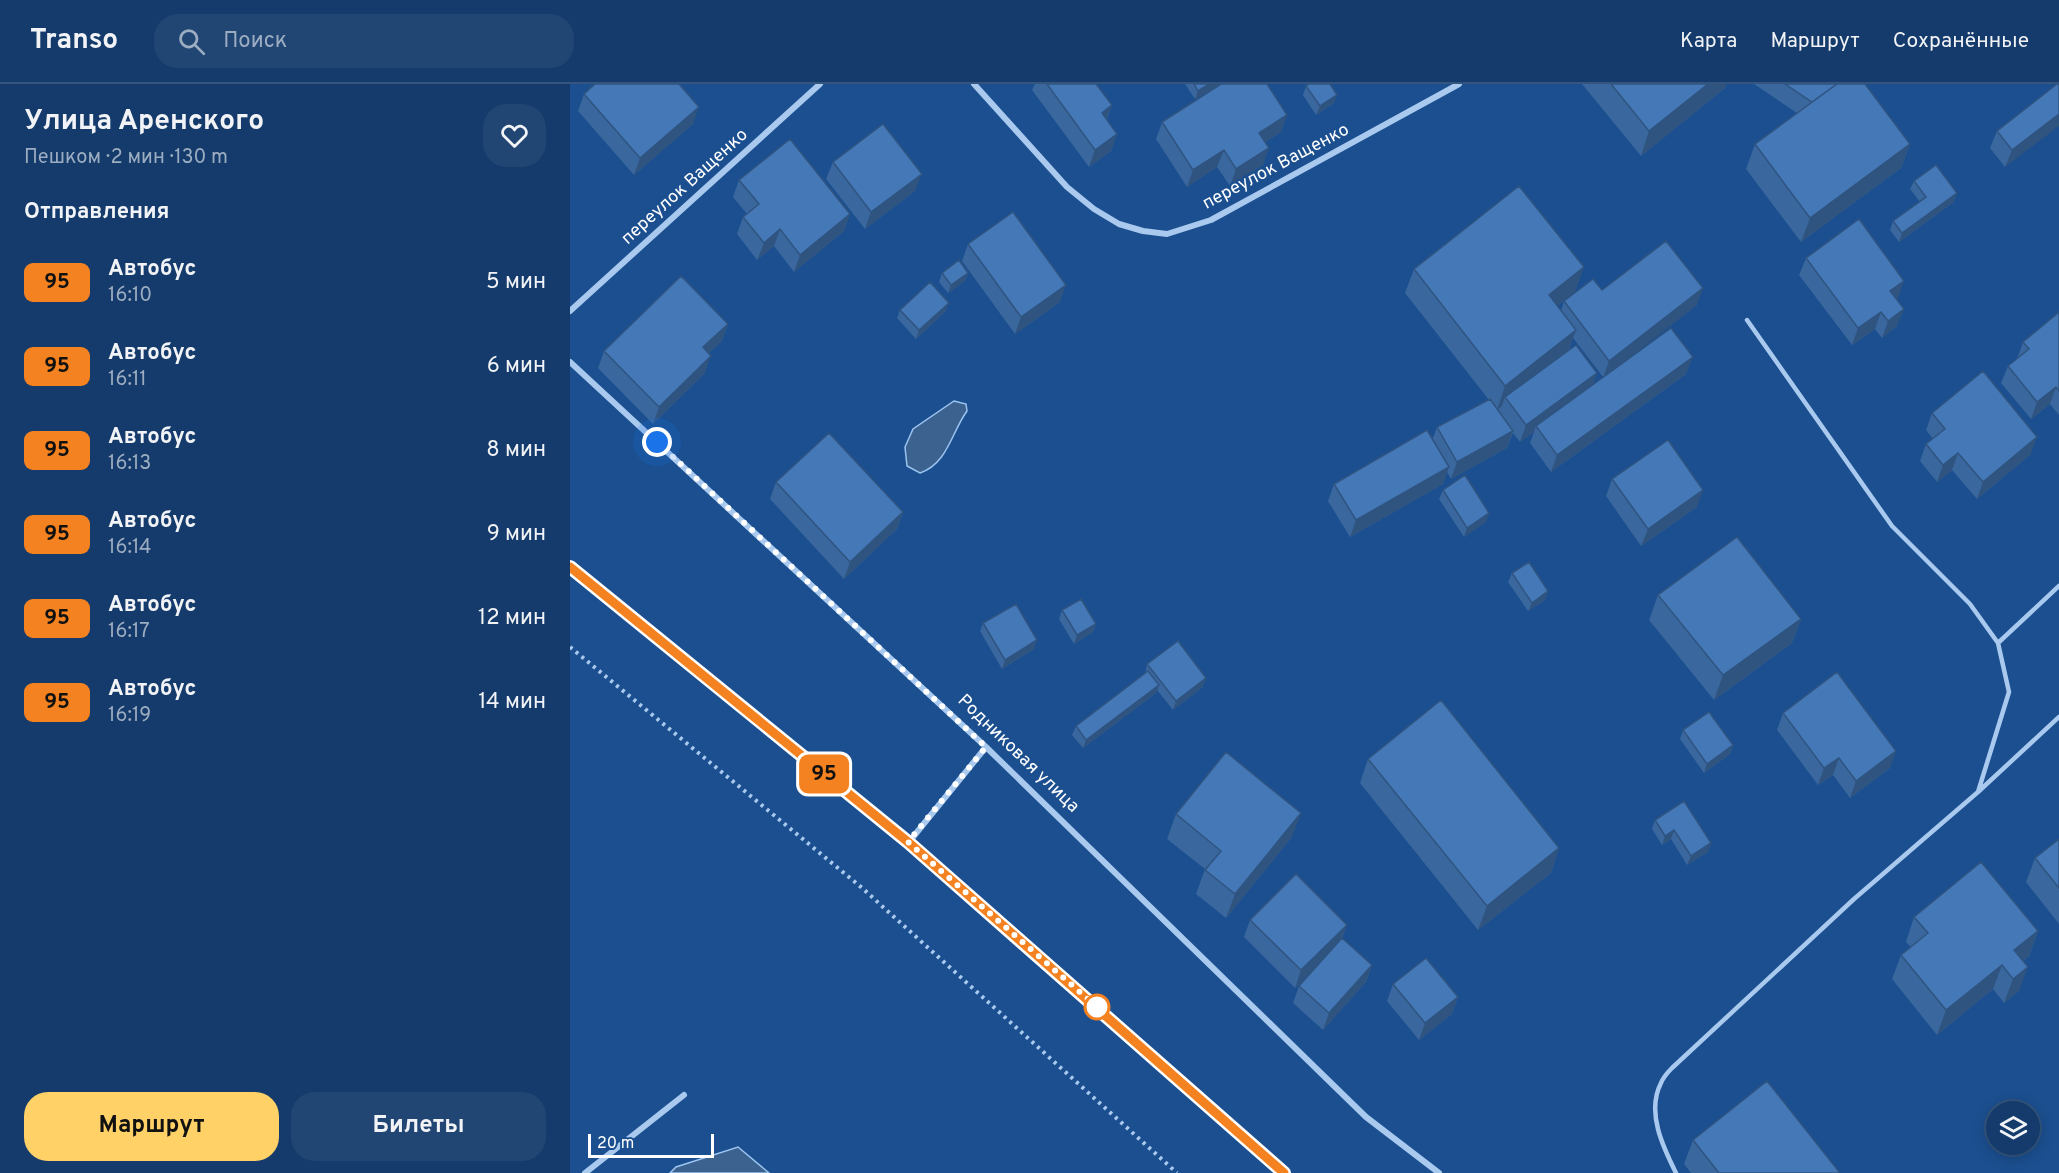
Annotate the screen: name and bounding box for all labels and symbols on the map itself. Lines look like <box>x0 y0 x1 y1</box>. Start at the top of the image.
street label: переулок Ващенко <box>1199 119 1353 215</box>
street label: переулок Ващенко <box>617 124 753 250</box>
your location <box>642 427 672 457</box>
street label: Родниковая улица <box>952 690 1084 818</box>
line badge: 95 <box>797 754 851 794</box>
unlabelled marker <box>1084 994 1110 1020</box>
scale bar <box>588 1131 714 1158</box>

